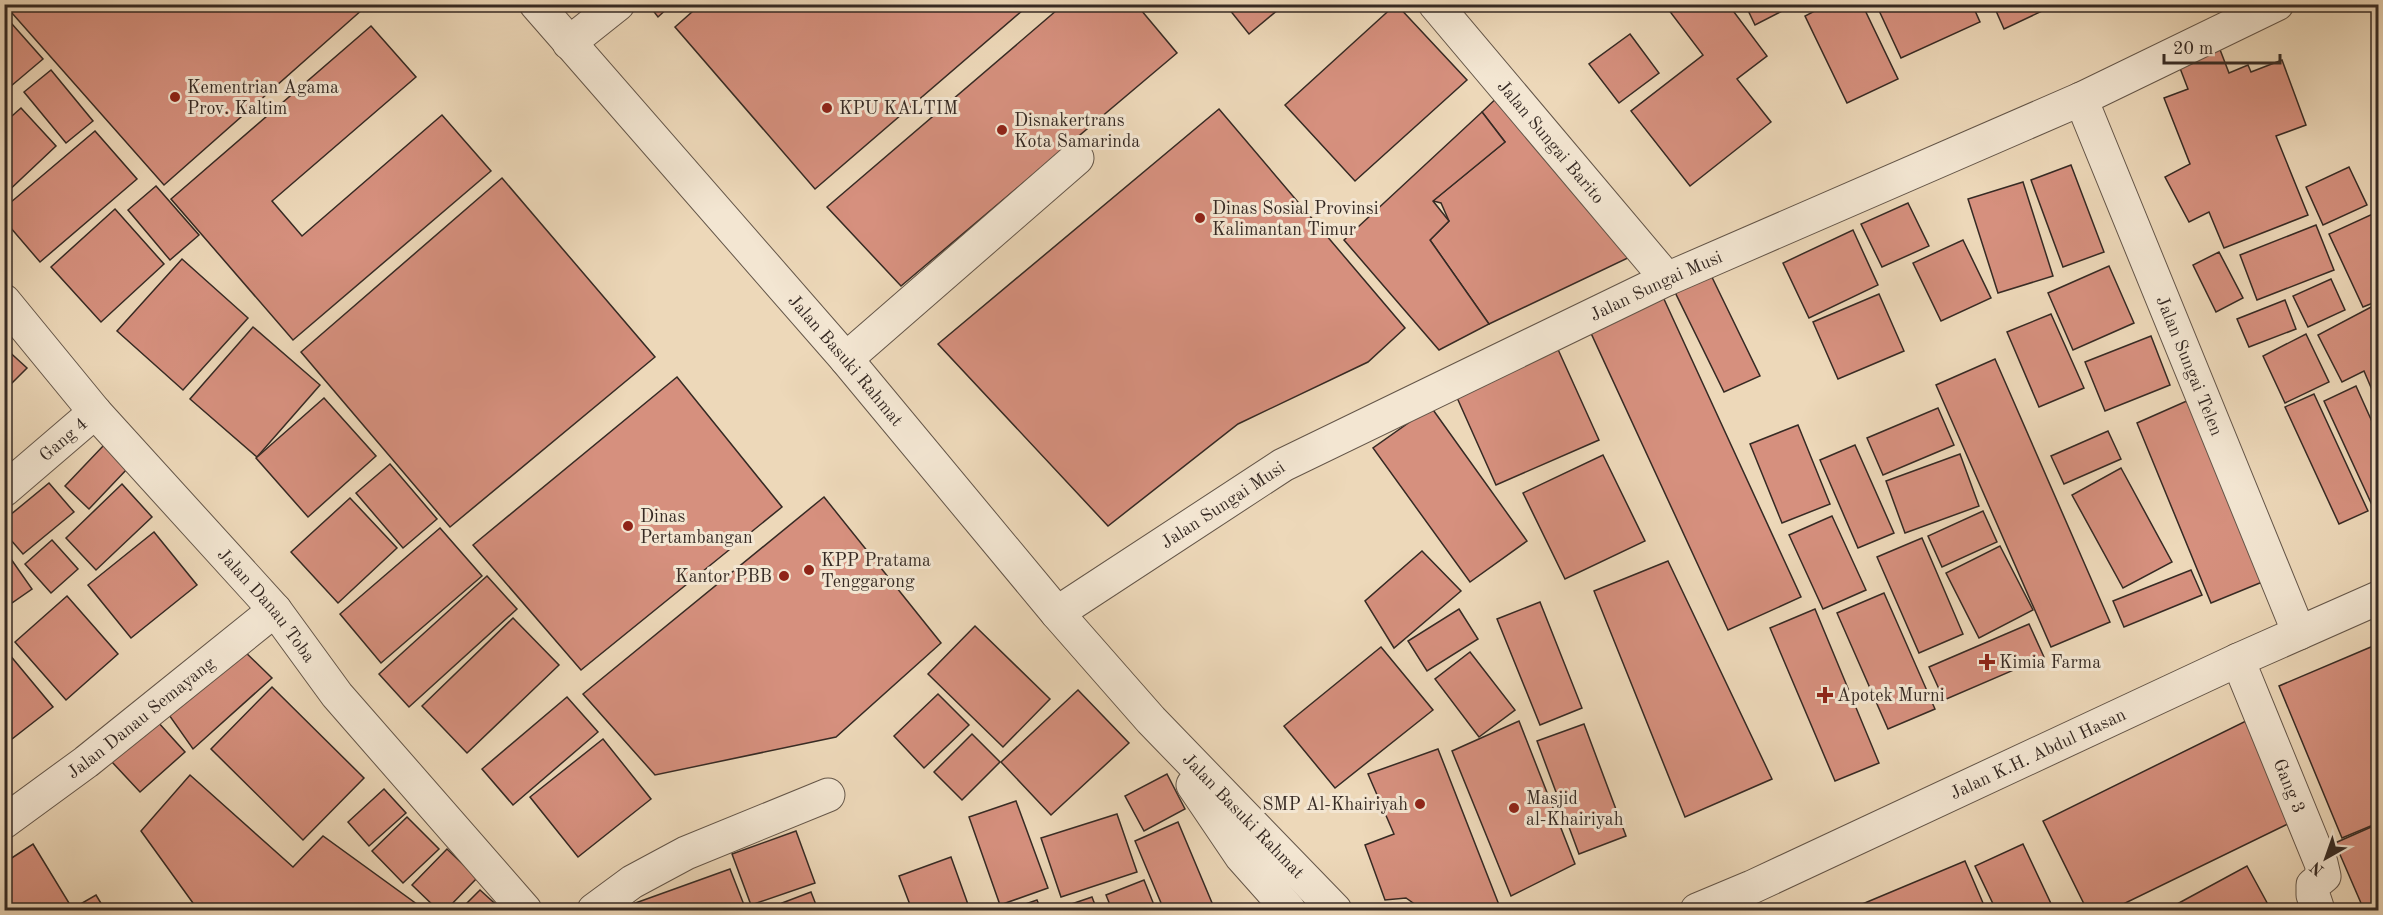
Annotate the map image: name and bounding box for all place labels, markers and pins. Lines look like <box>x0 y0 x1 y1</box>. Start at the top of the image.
place label: Kementrian Agama Prov. Kaltim <box>187 79 339 118</box>
marker: Kementrian Agama Prov. Kaltim <box>168 90 182 104</box>
place label: KPU KALTIM <box>839 100 958 118</box>
marker: KPU KALTIM <box>820 101 834 115</box>
place label: Disnakertrans Kota Samarinda <box>1014 112 1140 151</box>
marker: Disnakertrans Kota Samarinda <box>995 123 1009 137</box>
place label: Dinas Sosial Provinsi Kalimantan Timur <box>1212 200 1379 239</box>
marker: Dinas Sosial Provinsi Kalimantan Timur <box>1193 211 1207 225</box>
place label: Dinas Pertambangan <box>640 508 753 547</box>
marker: Dinas Pertambangan <box>621 519 635 533</box>
place label: KPP Pratama Tenggarong <box>821 552 931 591</box>
marker: KPP Pratama Tenggarong <box>802 563 816 577</box>
place label: Kantor PBB <box>675 568 772 586</box>
marker: Kantor PBB <box>777 569 791 583</box>
place label: Kimia Farma <box>1999 654 2101 672</box>
marker: Kimia Farma <box>1980 655 1994 669</box>
place label: Apotek Murni <box>1837 687 1945 705</box>
marker: Apotek Murni <box>1818 688 1832 702</box>
place label: Masjid al-Khairiyah <box>1526 790 1624 829</box>
place label: SMP Al-Khairiyah <box>1262 796 1408 814</box>
marker: SMP Al-Khairiyah <box>1413 797 1427 811</box>
marker: Masjid al-Khairiyah <box>1507 801 1521 815</box>

